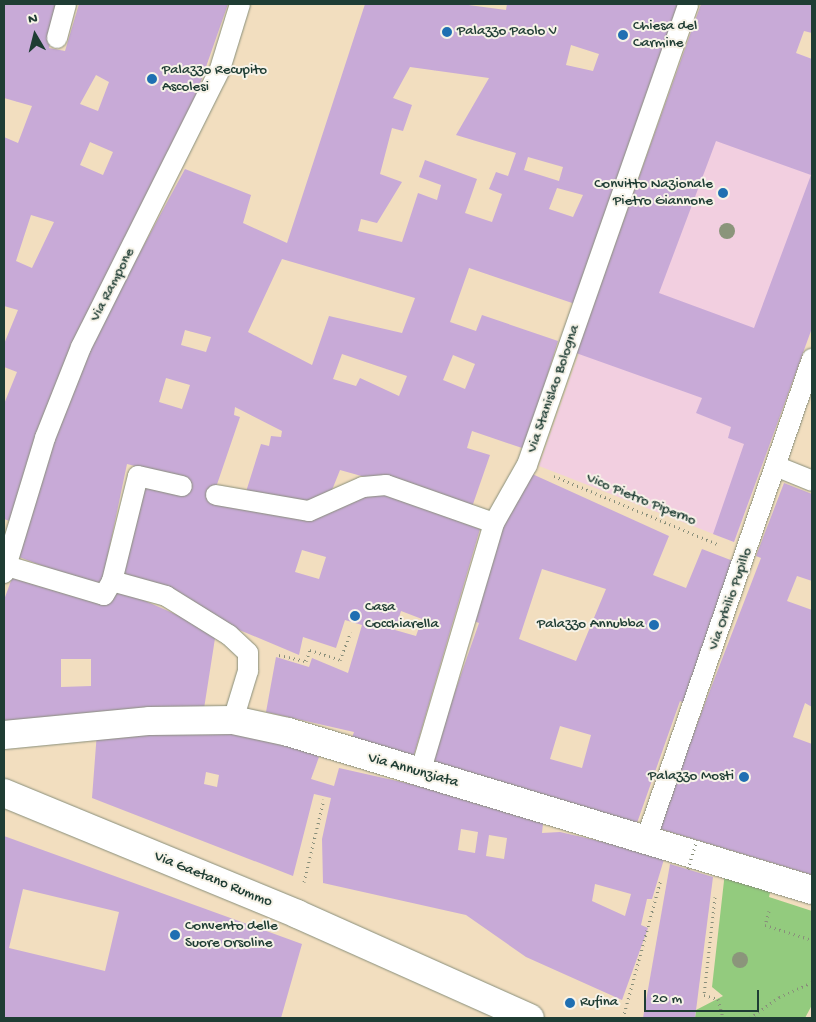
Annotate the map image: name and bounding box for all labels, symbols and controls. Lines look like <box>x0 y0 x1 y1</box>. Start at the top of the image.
north arrow <box>10 10 60 60</box>
text: N <box>27 11 39 29</box>
place label: Chiesa del Carmine <box>633 17 697 52</box>
place label: Palazzo Paolo V <box>457 23 557 41</box>
marker: Palazzo Paolo V <box>441 26 453 38</box>
marker: Chiesa del Carmine <box>617 29 629 41</box>
place label: Palazzo Recupito Ascolesi <box>162 61 267 96</box>
marker: Palazzo Recupito Ascolesi <box>146 73 158 85</box>
place label: Convitto Nazionale Pietro Giannone <box>594 175 713 210</box>
marker: Convitto Nazionale Pietro Giannone <box>717 187 729 199</box>
street label: Via Rampone <box>87 245 139 325</box>
street label: Via Stanislao Bologna <box>524 323 584 455</box>
street label: Vico Pietro Piperno <box>583 470 699 530</box>
street label: Via Orbilio Pupillo <box>705 545 757 653</box>
place label: Casa Cocchiarella <box>365 598 439 633</box>
marker: Casa Cocchiarella <box>349 610 361 622</box>
place label: Palazzo Annubba <box>537 616 644 634</box>
marker: Palazzo Annubba <box>648 619 660 631</box>
street label: Via Annunziata <box>366 749 460 793</box>
place label: Palazzo Mosti <box>648 768 734 786</box>
marker: Palazzo Mosti <box>738 771 750 783</box>
street label: Via Gaetano Rummo <box>151 848 275 912</box>
place label: Convento delle Suore Orsoline <box>185 917 278 952</box>
marker: Convento delle Suore Orsoline <box>169 929 181 941</box>
scale bar <box>646 980 761 1012</box>
text: 20 m <box>652 990 682 1008</box>
place label: Rufina <box>580 994 618 1012</box>
marker: Rufina <box>564 997 576 1009</box>

